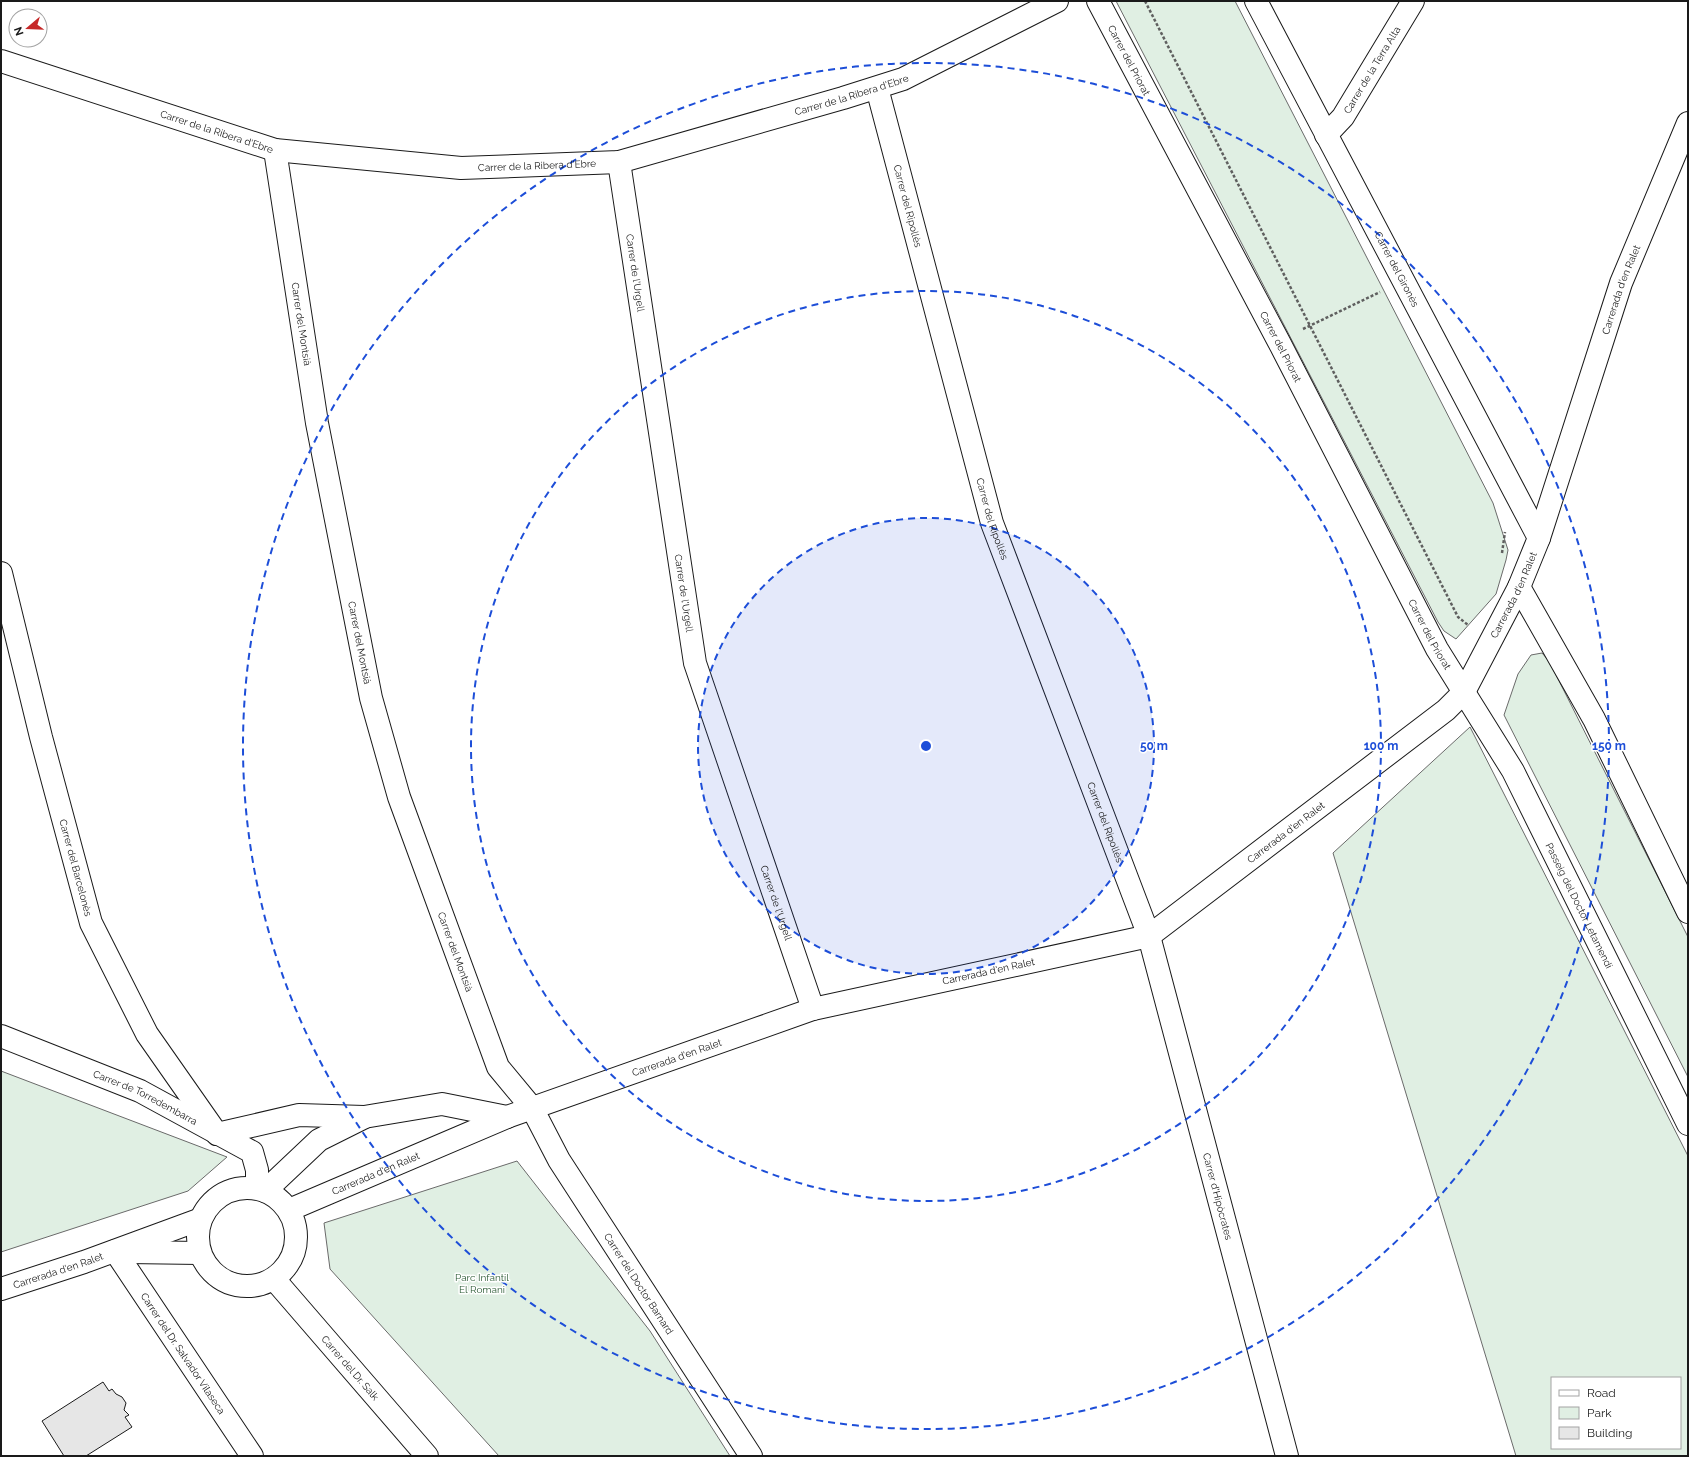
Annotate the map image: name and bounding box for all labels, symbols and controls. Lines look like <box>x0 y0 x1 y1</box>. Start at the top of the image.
north arrow <box>8 8 48 48</box>
street label: Carrer del Priorat <box>1106 23 1152 98</box>
street label: Carrer de la Terra Alta <box>1341 24 1402 116</box>
text: N <box>12 25 27 37</box>
street label: Carrer de la Ribera d'Ebre <box>793 72 910 118</box>
street label: Carrer de la Ribera d'Ebre <box>159 108 275 155</box>
street label: Carrer de la Ribera d'Ebre <box>478 158 596 173</box>
street label: Carrer del Ripollès <box>892 164 924 249</box>
street label: Carrer del Gironès <box>1373 230 1421 309</box>
street label: Carrer de l'Urgell <box>624 233 647 313</box>
street label: Carrerada d'en Ralet <box>1600 243 1643 336</box>
street label: Carrer del Montsià <box>289 282 313 367</box>
street label: Carrer del Priorat <box>1258 309 1304 384</box>
street label: Carrer del Ripollès <box>974 477 1010 561</box>
street label: Carrerada d'en Ralet <box>1488 550 1539 640</box>
street label: Carrer de l'Urgell <box>673 553 695 633</box>
street label: Carrer del Priorat <box>1406 597 1454 672</box>
street label: Carrer del Montsià <box>346 600 373 685</box>
centre of rings <box>919 739 933 753</box>
text: 50 m <box>1140 739 1168 753</box>
text: 100 m <box>1364 739 1398 753</box>
text: 150 m <box>1592 739 1626 753</box>
street label: Carrer del Ripollès <box>1085 781 1126 864</box>
street label: Carrerada d'en Ralet <box>1245 799 1327 865</box>
street label: Carrer del Barcelonès <box>57 818 94 918</box>
street label: Passeig del Doctor Letamendi <box>1543 841 1615 970</box>
street label: Carrer de l'Urgell <box>758 864 794 942</box>
street label: Carrer del Montsià <box>436 910 475 993</box>
street label: Carrerada d'en Ralet <box>941 956 1036 987</box>
street label: Carrerada d'en Ralet <box>631 1036 724 1078</box>
street label: Carrer de Torredembarra <box>92 1068 199 1127</box>
street label: Carrerada d'en Ralet <box>330 1150 422 1197</box>
street label: Carrer d'Hipòcrates <box>1201 1152 1234 1241</box>
street label: Carrer del Doctor Barnard <box>602 1231 675 1336</box>
street label: Carrerada d'en Ralet <box>12 1250 105 1291</box>
park label: Parc Infantil El Romani <box>455 1272 509 1295</box>
street label: Carrer del Dr. Salvador Vilaseca <box>139 1291 227 1416</box>
street label: Carrer del Dr. Salk <box>319 1333 381 1403</box>
legend <box>1551 1377 1681 1449</box>
text: Road <box>1587 1386 1616 1400</box>
text: Park <box>1587 1406 1612 1420</box>
text: Building <box>1587 1426 1633 1440</box>

